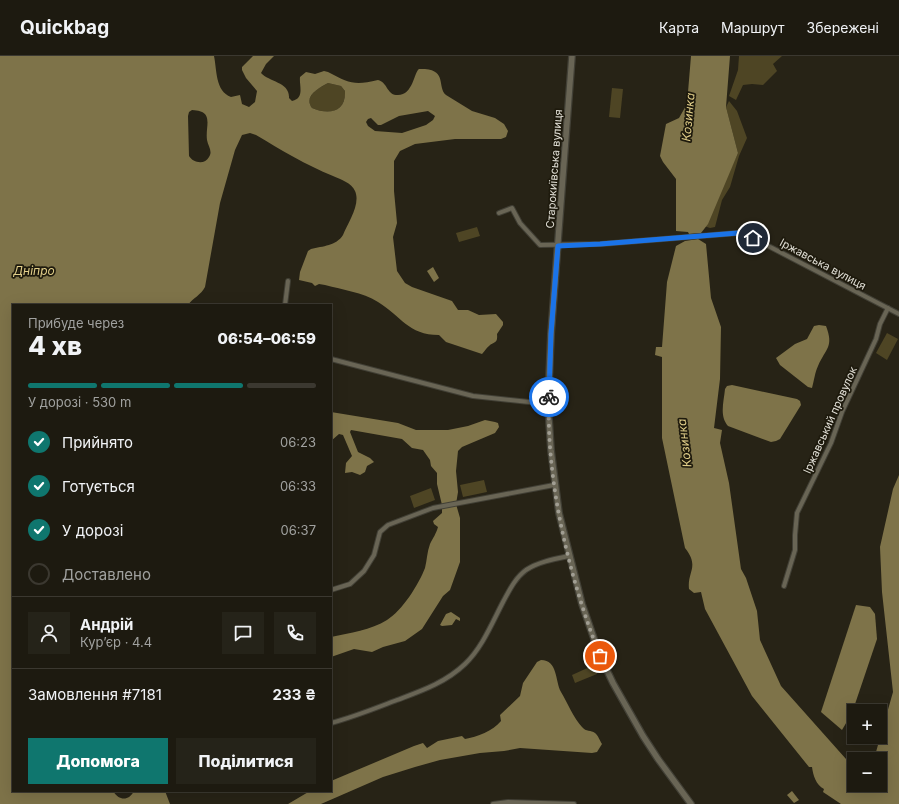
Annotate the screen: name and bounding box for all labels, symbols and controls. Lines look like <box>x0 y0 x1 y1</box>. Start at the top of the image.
text: Quickbag <box>20 16 109 39</box>
text: Карта <box>659 19 699 36</box>
text: Маршрут <box>721 19 785 36</box>
text: Збережені <box>807 19 879 36</box>
water label: Козинка <box>678 92 698 142</box>
street label: Старокиївська вулиця <box>543 109 565 229</box>
pin <box>736 221 770 255</box>
icon: home <box>742 227 764 249</box>
street label: Іржавська вулиця <box>777 235 869 293</box>
water label: Дніпро <box>12 263 55 278</box>
text: Прибуде через <box>28 315 124 331</box>
text: 06:54–06:59 <box>218 329 316 348</box>
text: 4 хв <box>28 330 82 361</box>
street label: Іржавський провулок <box>800 364 860 476</box>
courier <box>529 377 569 417</box>
icon: bike <box>538 386 560 408</box>
text: У дорозі · 530 m <box>28 394 131 410</box>
water label: Козинка <box>674 418 694 468</box>
icon: check <box>28 431 50 453</box>
text: Прийнято <box>62 433 133 452</box>
text: 06:23 <box>280 434 316 450</box>
icon: check <box>28 475 50 497</box>
text: Готується <box>62 477 135 496</box>
text: 06:33 <box>280 478 316 494</box>
icon: check <box>28 519 50 541</box>
text: У дорозі <box>62 521 123 540</box>
text: 06:37 <box>281 522 316 538</box>
text: Доставлено <box>62 565 151 584</box>
button: person <box>28 612 70 654</box>
button: chat <box>222 612 264 654</box>
button: phone <box>274 612 316 654</box>
text: Андрій <box>80 615 133 634</box>
text: Кур’єр · 4.4 <box>80 634 152 650</box>
pin <box>583 639 617 673</box>
icon: bag <box>589 645 611 667</box>
text: Замовлення #7181 <box>28 685 162 704</box>
text: 233 ₴ <box>273 685 316 704</box>
map controls <box>847 704 887 792</box>
button: + <box>847 704 887 744</box>
button: Допомога <box>28 738 168 784</box>
button: Поділитися <box>176 738 316 784</box>
button: − <box>847 752 887 792</box>

